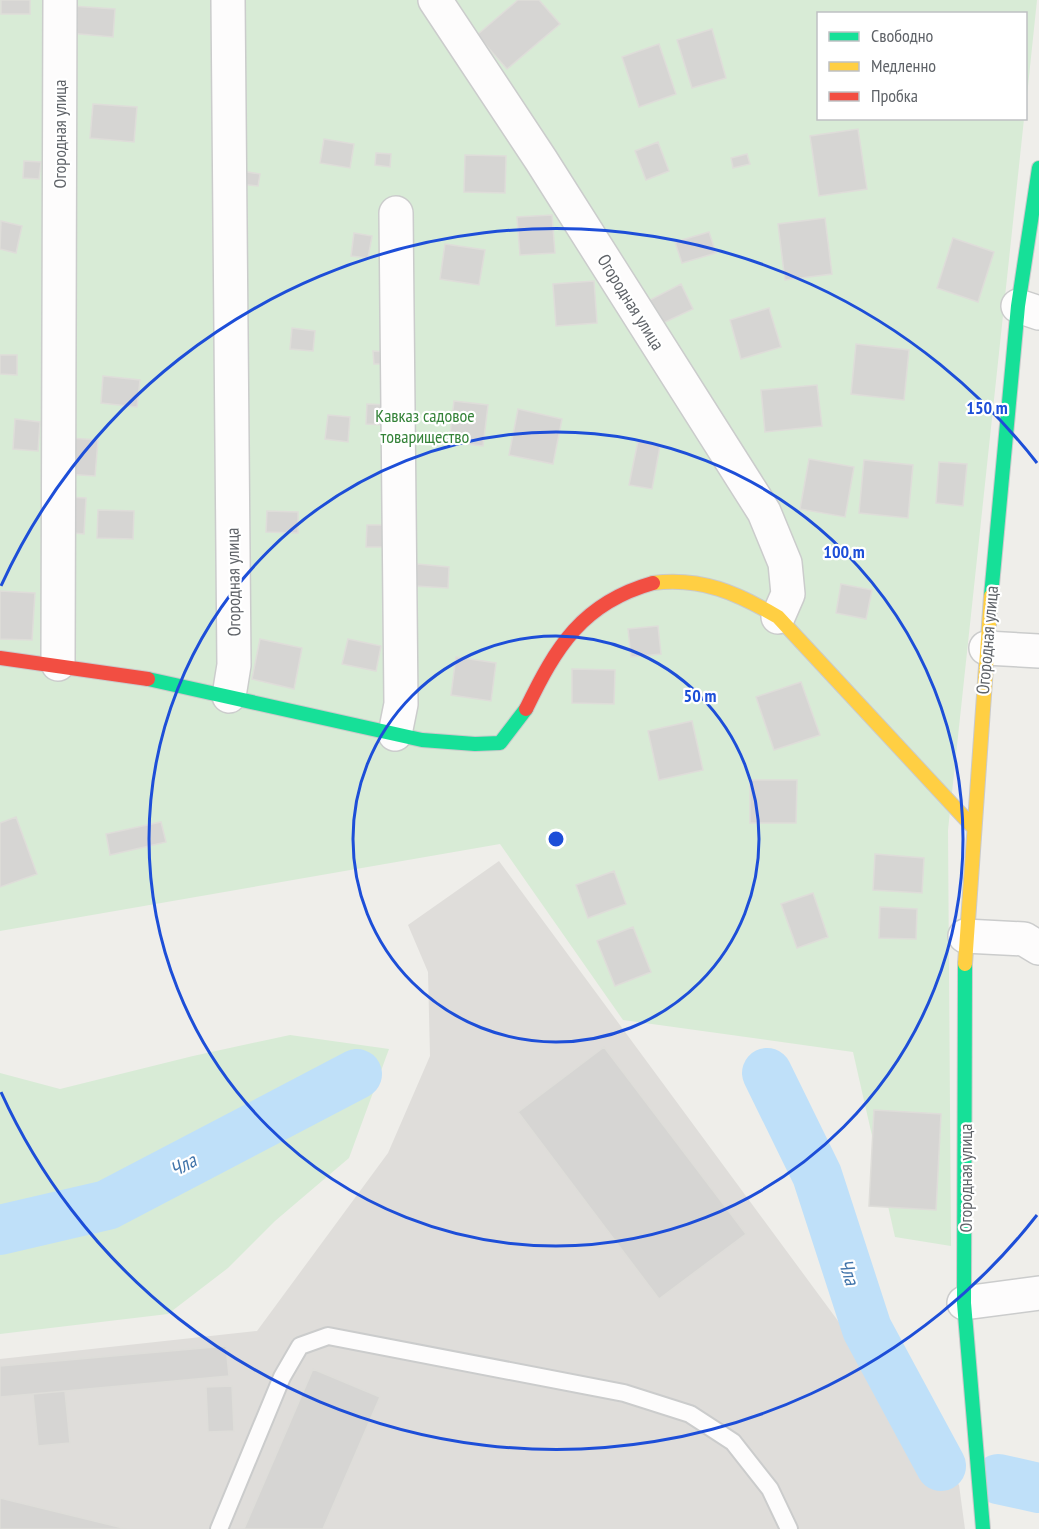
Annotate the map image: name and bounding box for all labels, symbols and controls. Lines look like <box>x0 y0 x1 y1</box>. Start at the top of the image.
legend <box>817 12 1027 120</box>
text: Свободно <box>871 24 934 47</box>
text: Медленно <box>871 54 936 77</box>
street label: Огородная улица <box>48 80 71 188</box>
text: Пробка <box>871 84 918 107</box>
street label: Огородная улица <box>592 250 670 354</box>
text: 150 m <box>966 396 1008 419</box>
park label: Кавказ садовое товарищество <box>375 404 475 448</box>
street label: Огородная улица <box>221 527 245 637</box>
text: 100 m <box>823 540 865 563</box>
street label: Огородная улица <box>971 585 1003 695</box>
text: 50 m <box>684 684 716 707</box>
centre of rings <box>546 829 566 849</box>
street label: Огородная улица <box>954 1124 977 1232</box>
water label: Чла <box>165 1147 201 1183</box>
water label: Чла <box>833 1256 866 1289</box>

